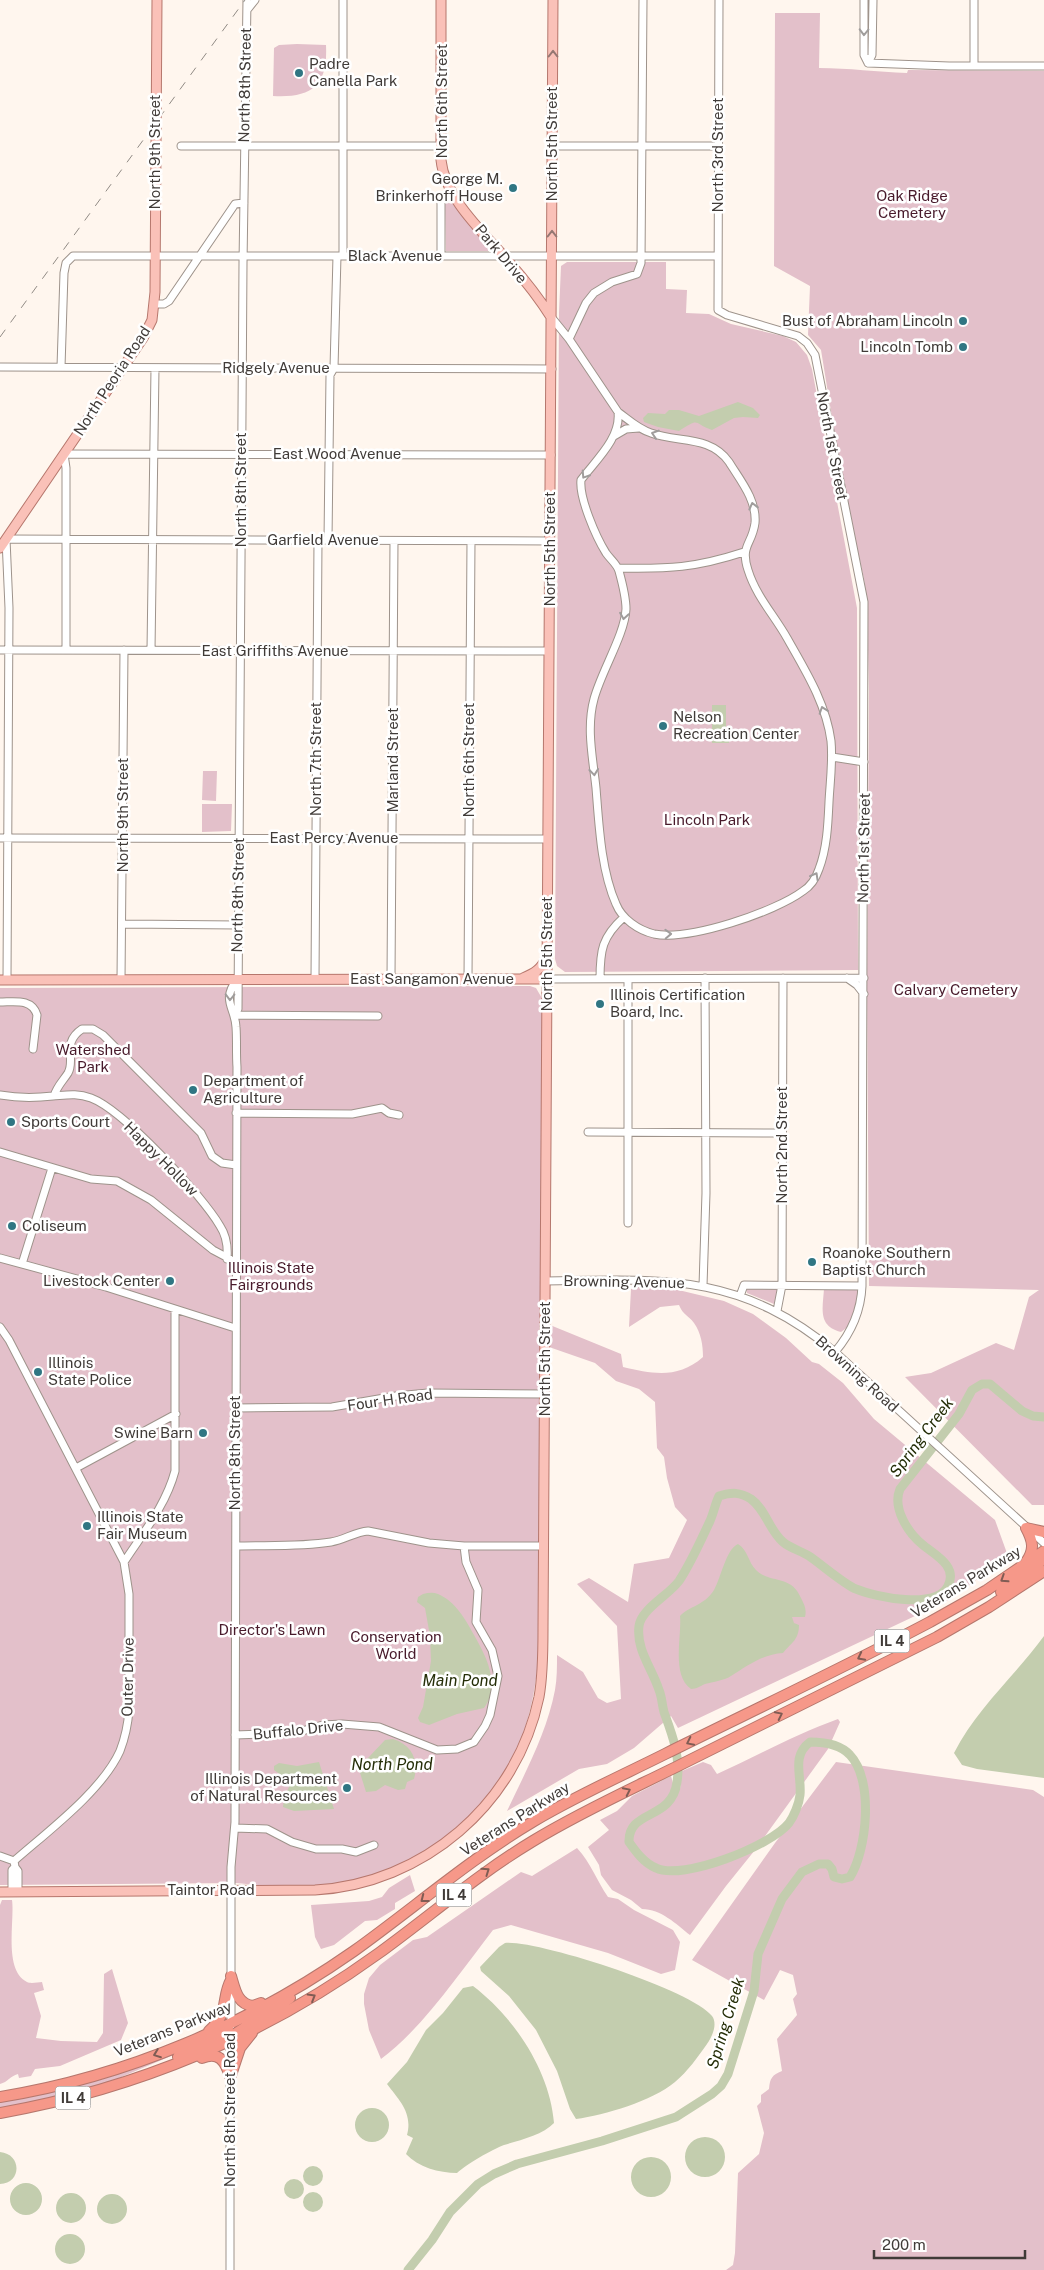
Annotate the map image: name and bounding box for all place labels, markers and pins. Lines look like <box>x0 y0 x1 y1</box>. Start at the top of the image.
place label: Padre Canella Park <box>309 55 397 89</box>
marker: Padre Canella Park <box>293 67 305 79</box>
place label: George M. Brinkerhoff House <box>376 170 503 204</box>
marker: George M. Brinkerhoff House <box>507 182 519 194</box>
place label: Bust of Abraham Lincoln <box>782 312 953 329</box>
marker: Bust of Abraham Lincoln <box>957 315 969 327</box>
place label: Lincoln Tomb <box>860 338 953 355</box>
marker: Lincoln Tomb <box>957 341 969 353</box>
place label: Nelson Recreation Center <box>673 708 799 742</box>
marker: Nelson Recreation Center <box>657 720 669 732</box>
place label: Illinois Certification Board, Inc. <box>610 986 745 1020</box>
marker: Illinois Certification Board, Inc. <box>594 998 606 1010</box>
place label: Department of Agriculture <box>203 1072 304 1106</box>
marker: Department of Agriculture <box>187 1084 199 1096</box>
place label: Sports Court <box>21 1113 110 1130</box>
marker: Sports Court <box>5 1116 17 1128</box>
place label: Coliseum <box>22 1217 87 1234</box>
marker: Coliseum <box>6 1220 18 1232</box>
place label: Roanoke Southern Baptist Church <box>822 1244 951 1278</box>
marker: Roanoke Southern Baptist Church <box>806 1256 818 1268</box>
place label: Livestock Center <box>43 1272 160 1289</box>
marker: Livestock Center <box>164 1275 176 1287</box>
place label: Illinois State Police <box>48 1354 132 1388</box>
marker: Illinois State Police <box>32 1366 44 1378</box>
place label: Swine Barn <box>114 1424 193 1441</box>
marker: Swine Barn <box>197 1427 209 1439</box>
place label: Illinois State Fair Museum <box>97 1508 187 1542</box>
marker: Illinois State Fair Museum <box>81 1520 93 1532</box>
place label: Illinois Department of Natural Resources <box>190 1770 337 1804</box>
marker: Illinois Department of Natural Resources <box>341 1782 353 1794</box>

